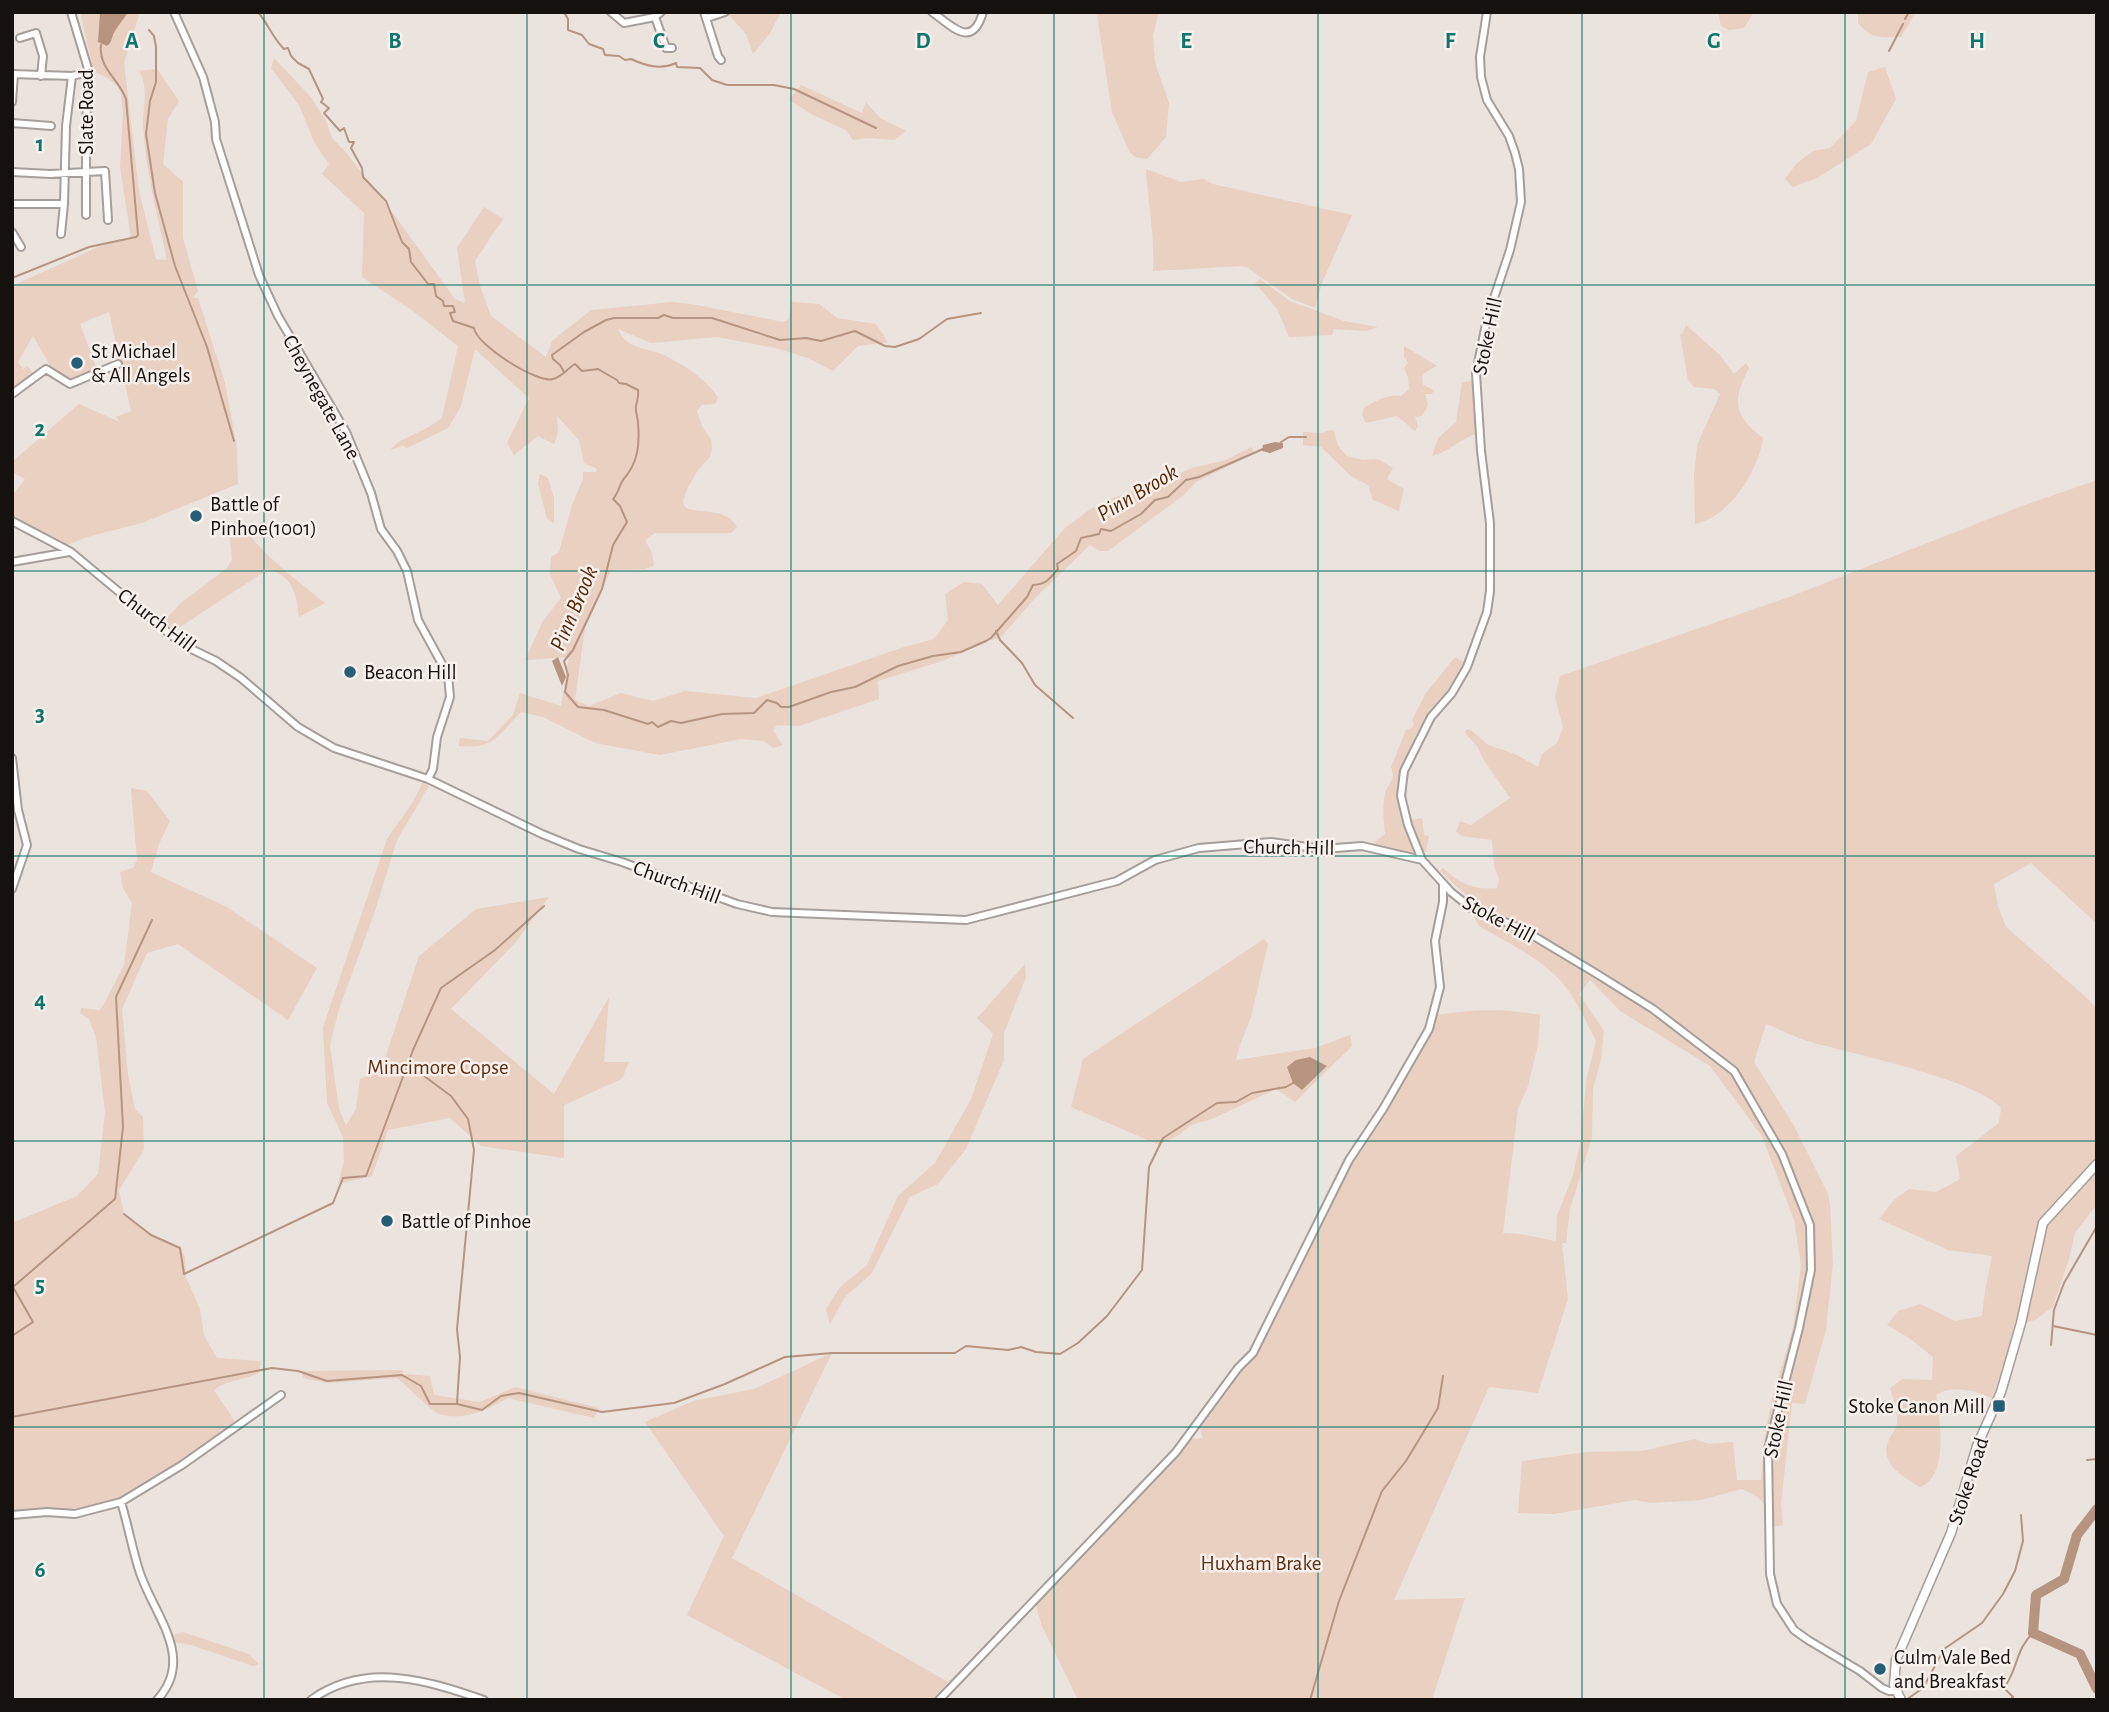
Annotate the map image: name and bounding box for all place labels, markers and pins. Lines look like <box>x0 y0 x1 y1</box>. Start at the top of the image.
place label: St Michael & All Angels <box>91 341 191 386</box>
marker: St Michael & All Angels <box>69 355 85 371</box>
place label: Battle of Pinhoe(1001) <box>210 494 317 539</box>
marker: Battle of Pinhoe(1001) <box>188 508 204 524</box>
place label: Beacon Hill <box>364 662 457 683</box>
marker: Beacon Hill <box>342 664 358 680</box>
place label: Battle of Pinhoe <box>401 1211 531 1232</box>
marker: Battle of Pinhoe <box>379 1213 395 1229</box>
place label: Stoke Canon Mill <box>1848 1396 1985 1417</box>
marker: Stoke Canon Mill <box>1991 1398 2007 1414</box>
place label: Culm Vale Bed and Breakfast <box>1894 1647 2011 1692</box>
marker: Culm Vale Bed and Breakfast <box>1872 1661 1888 1677</box>

